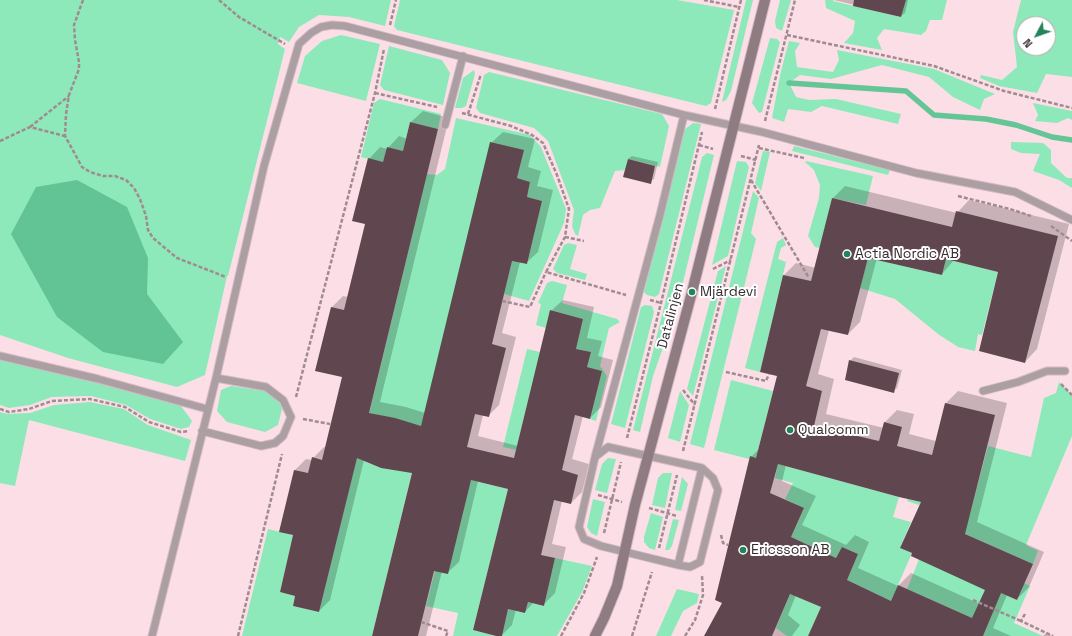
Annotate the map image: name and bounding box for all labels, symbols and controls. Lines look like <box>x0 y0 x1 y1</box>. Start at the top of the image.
north arrow <box>1016 16 1056 56</box>
text: N <box>1020 36 1035 51</box>
place label: Actia Nordic AB <box>855 246 959 262</box>
marker: Actia Nordic AB <box>842 249 852 259</box>
street label: Datalinjen <box>654 281 688 351</box>
place label: Mjärdevi <box>700 284 757 300</box>
marker: Mjärdevi <box>687 287 697 297</box>
place label: Qualcomm <box>798 422 869 438</box>
marker: Qualcomm <box>785 425 795 435</box>
place label: Ericsson AB <box>751 542 830 558</box>
marker: Ericsson AB <box>738 545 748 555</box>

